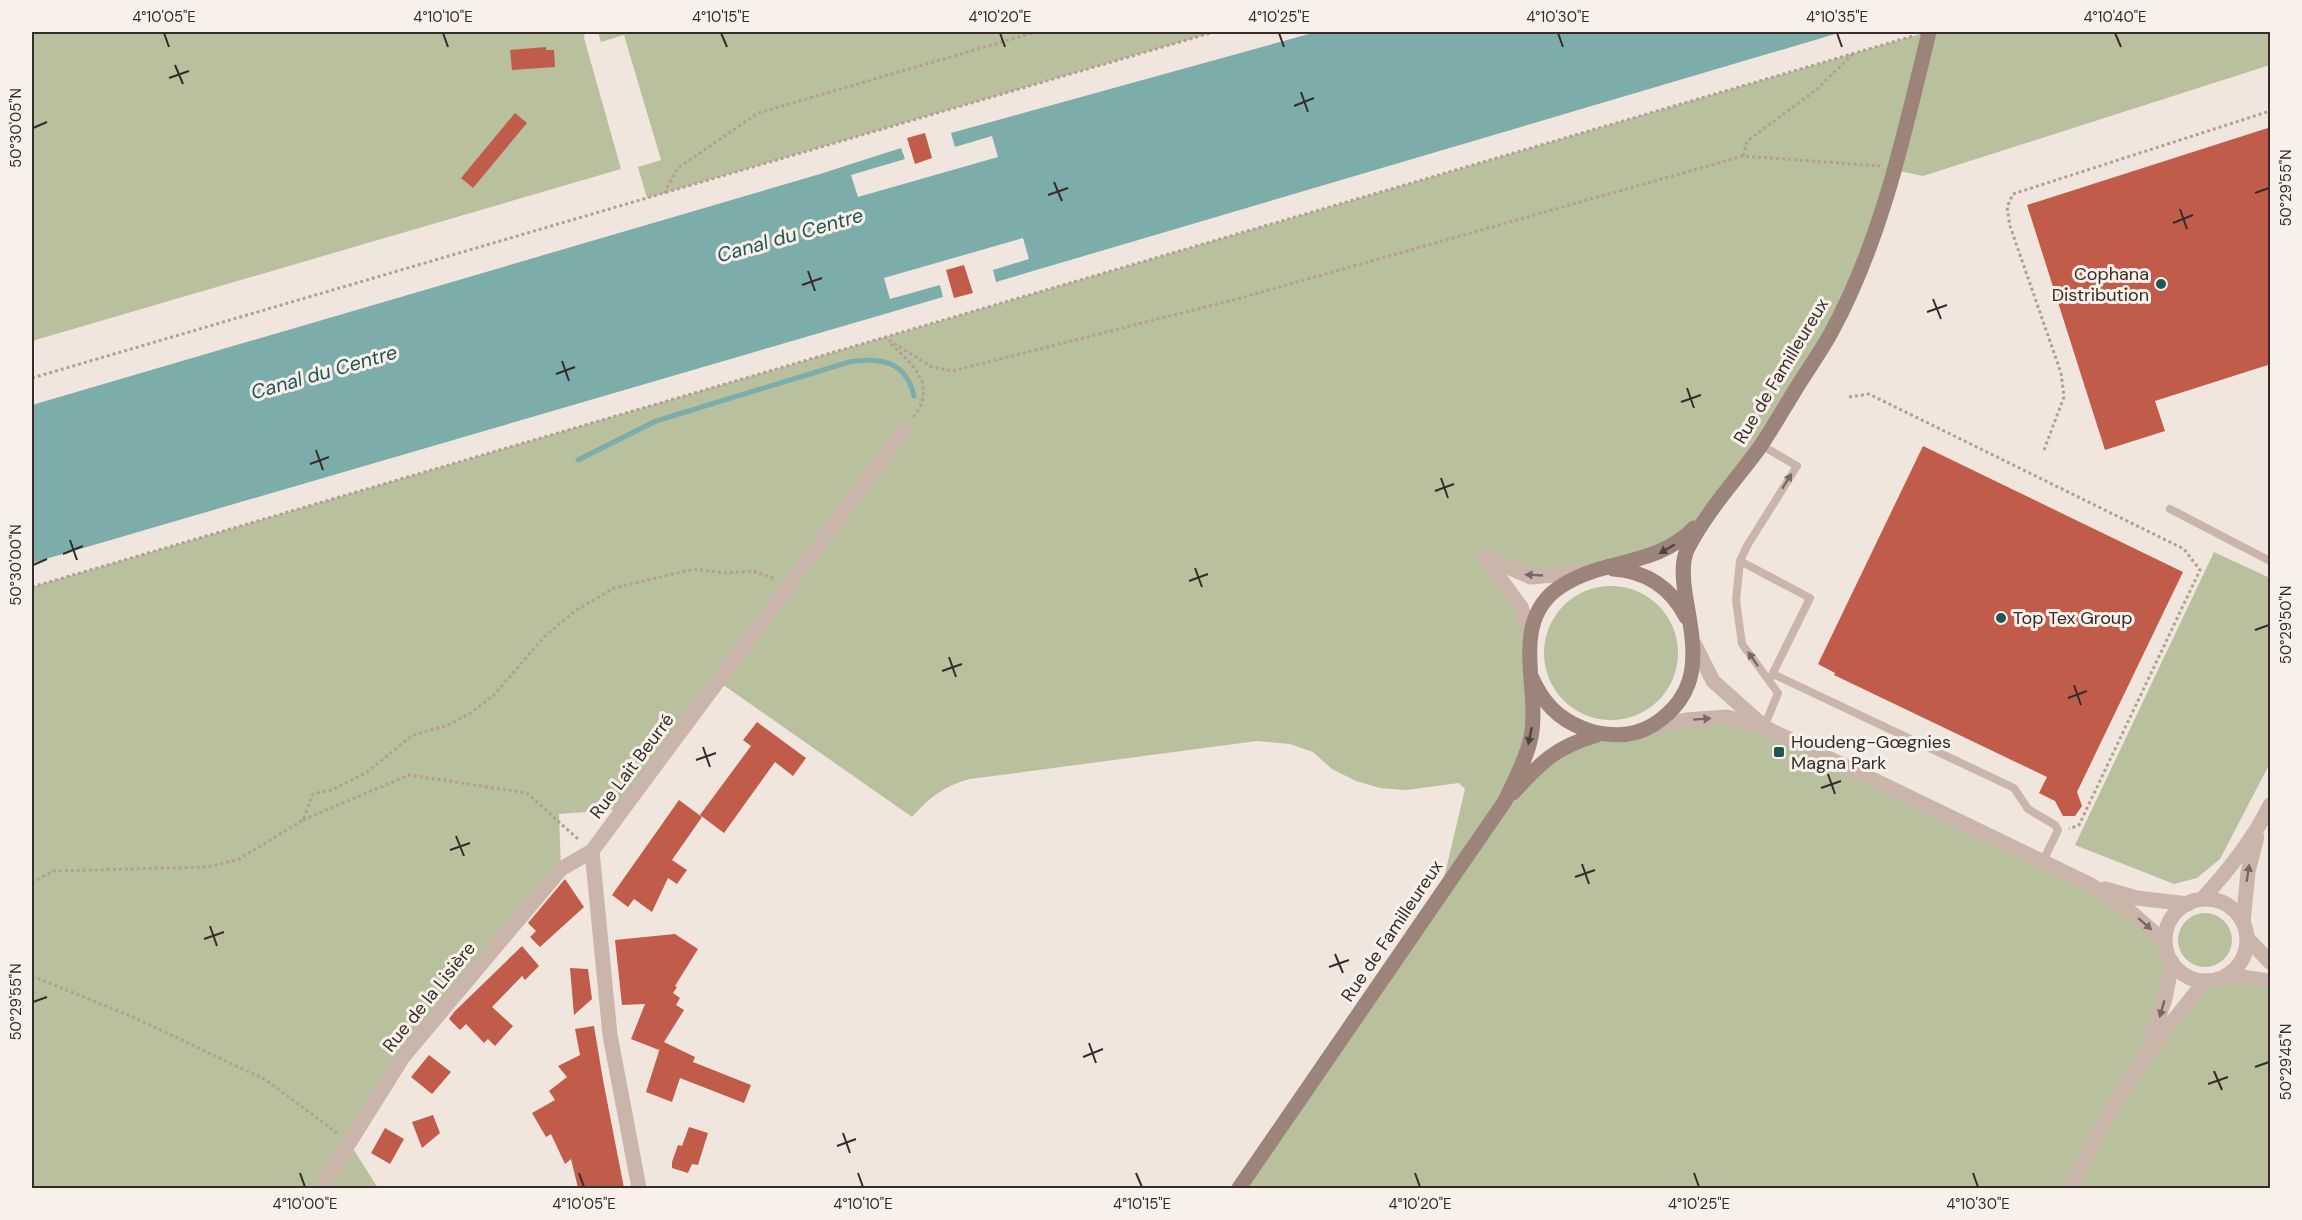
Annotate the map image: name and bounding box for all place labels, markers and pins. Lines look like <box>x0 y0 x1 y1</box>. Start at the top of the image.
place label: Cophana Distribution <box>2052 262 2149 307</box>
marker: Cophana Distribution <box>2154 277 2168 291</box>
place label: Top Tex Group <box>2013 606 2132 630</box>
marker: Top Tex Group <box>1994 611 2008 625</box>
place label: Houdeng-Gœgnies Magna Park <box>1791 730 1951 775</box>
marker: Houdeng-Gœgnies Magna Park <box>1772 745 1786 759</box>

